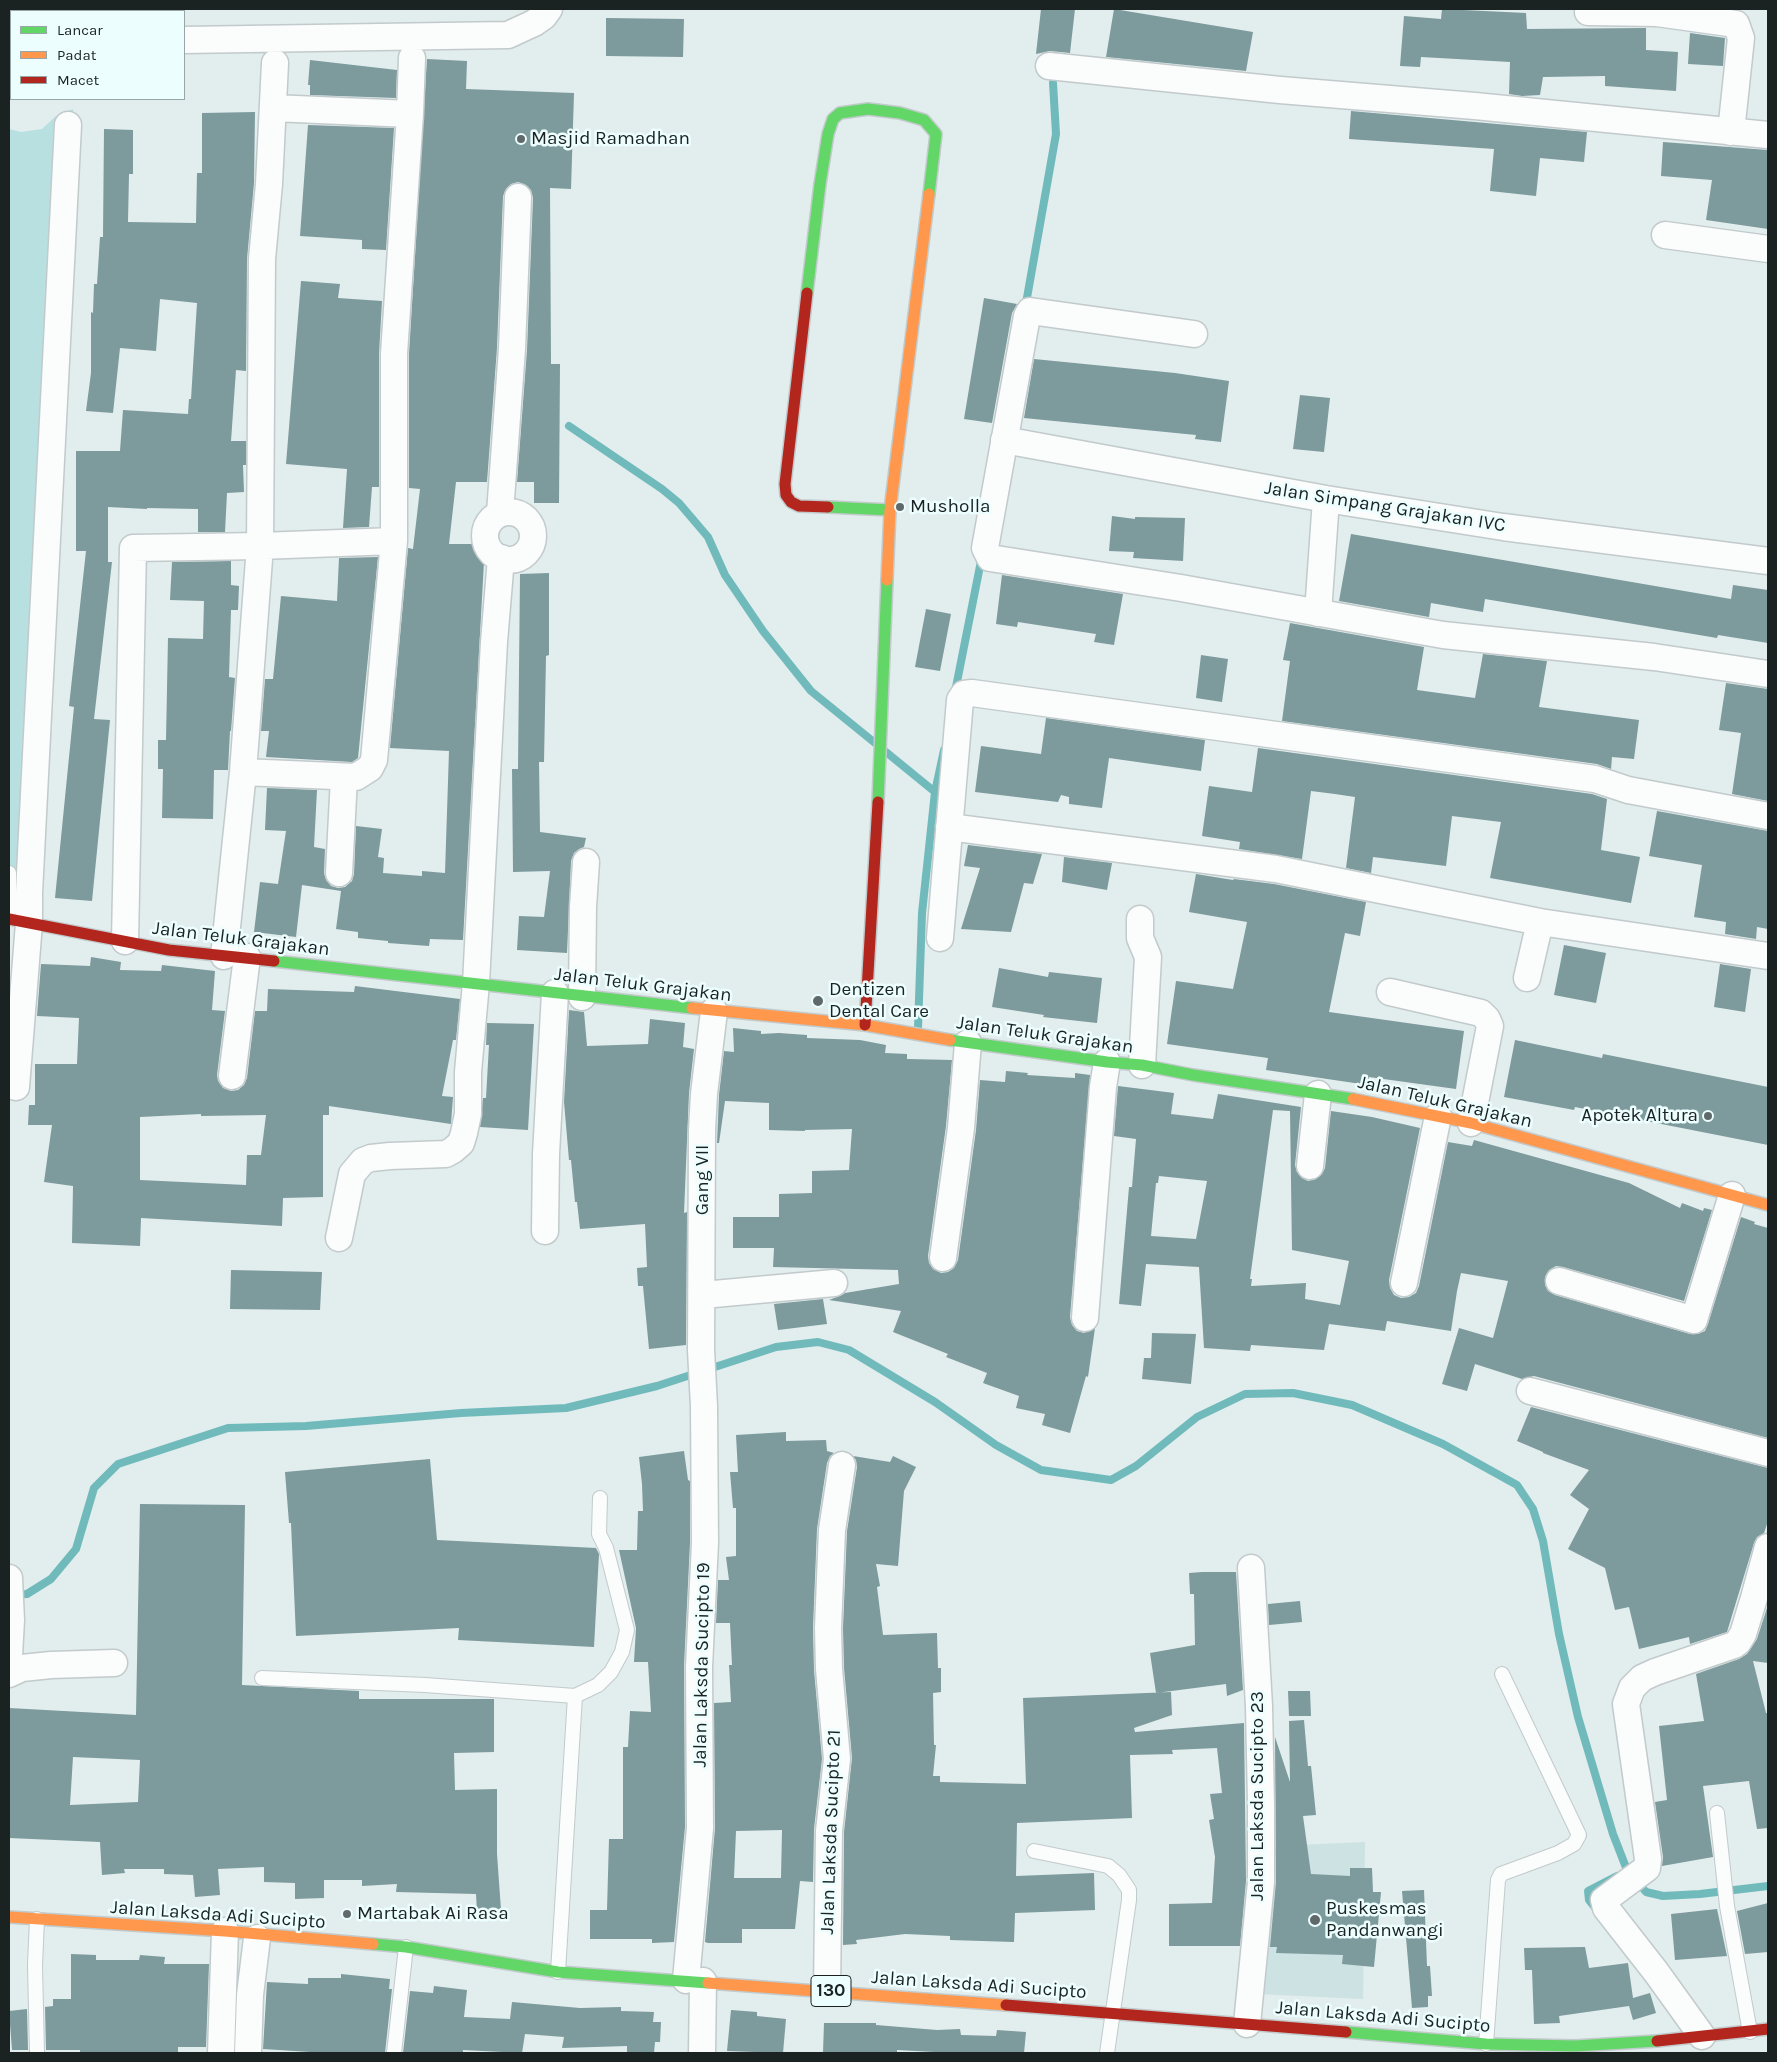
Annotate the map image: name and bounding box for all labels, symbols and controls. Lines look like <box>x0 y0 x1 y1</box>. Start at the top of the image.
legend <box>10 10 185 100</box>
text: Lancar <box>57 21 103 39</box>
text: Padat <box>57 46 96 64</box>
text: Macet <box>57 71 99 89</box>
place label: Masjid Ramadhan <box>531 128 690 150</box>
marker: Masjid Ramadhan <box>515 133 527 145</box>
street label: Jalan Simpang Grajakan IVC <box>1263 477 1507 537</box>
place label: Musholla <box>910 496 991 518</box>
marker: Musholla <box>894 501 906 513</box>
street label: Jalan Teluk Grajakan <box>151 917 331 961</box>
street label: Jalan Teluk Grajakan <box>553 963 733 1007</box>
place label: Dentizen Dental Care <box>829 979 929 1023</box>
marker: Dentizen Dental Care <box>811 994 825 1008</box>
street label: Jalan Teluk Grajakan <box>955 1011 1135 1059</box>
street label: Jalan Teluk Grajakan <box>1356 1071 1534 1133</box>
place label: Apotek Altura <box>1581 1105 1698 1127</box>
marker: Apotek Altura <box>1702 1110 1714 1122</box>
street label: Gang VII <box>692 1145 714 1215</box>
street label: Jalan Laksda Sucipto 19 <box>689 1562 715 1768</box>
street label: Jalan Laksda Sucipto 23 <box>1247 1691 1269 1901</box>
street label: Jalan Laksda Sucipto 21 <box>816 1729 846 1935</box>
street label: Jalan Laksda Adi Sucipto <box>110 1896 326 1934</box>
place label: Puskesmas Pandanwangi <box>1326 1898 1444 1942</box>
place label: Martabak Ai Rasa <box>357 1903 509 1925</box>
marker: Martabak Ai Rasa <box>341 1908 353 1920</box>
marker: Puskesmas Pandanwangi <box>1308 1913 1322 1927</box>
street label: Jalan Laksda Adi Sucipto <box>871 1966 1087 2004</box>
road number: 130 <box>811 1975 851 2006</box>
street label: Jalan Laksda Adi Sucipto <box>1275 1996 1491 2038</box>

